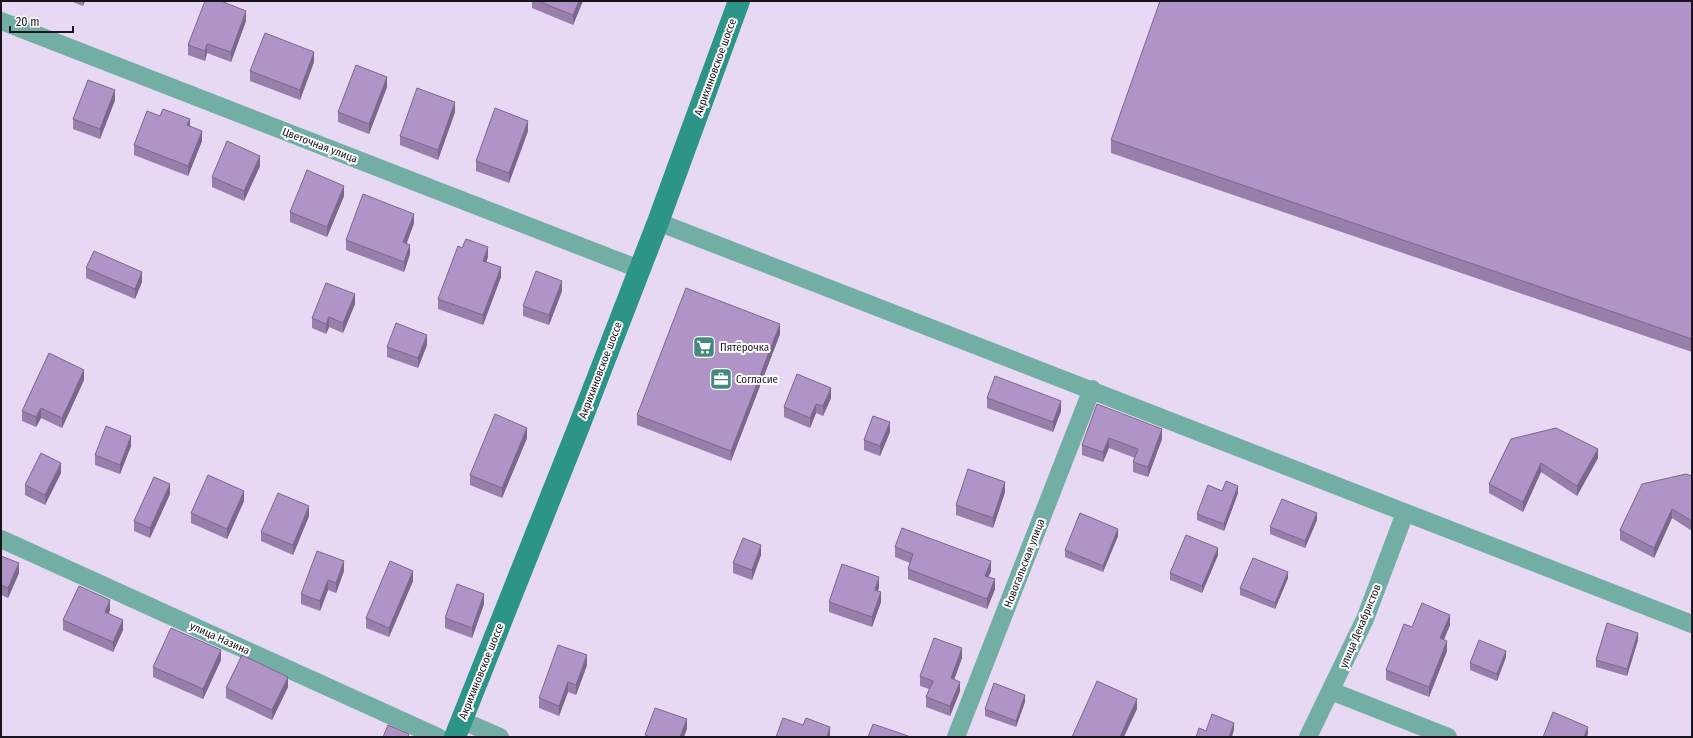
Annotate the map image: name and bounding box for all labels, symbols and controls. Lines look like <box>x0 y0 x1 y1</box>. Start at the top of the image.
scale bar <box>10 8 73 34</box>
text: 20 m <box>16 15 40 29</box>
street label: Акрихиновское шоссе <box>692 17 739 117</box>
street label: Цветочная улица <box>280 125 359 166</box>
street label: Акрихиновское шоссе <box>576 320 625 420</box>
supermarket icon: Пятёрочка <box>691 334 717 360</box>
place label: Пятёрочка <box>720 341 769 354</box>
office icon: Согласие <box>708 366 734 392</box>
place label: Согласие <box>736 373 778 386</box>
street label: Новогальская улица <box>1001 517 1047 610</box>
street label: улица Декабристов <box>1337 582 1384 670</box>
street label: улица Назина <box>188 619 252 657</box>
street label: Акрихиновское шоссе <box>456 621 507 721</box>

